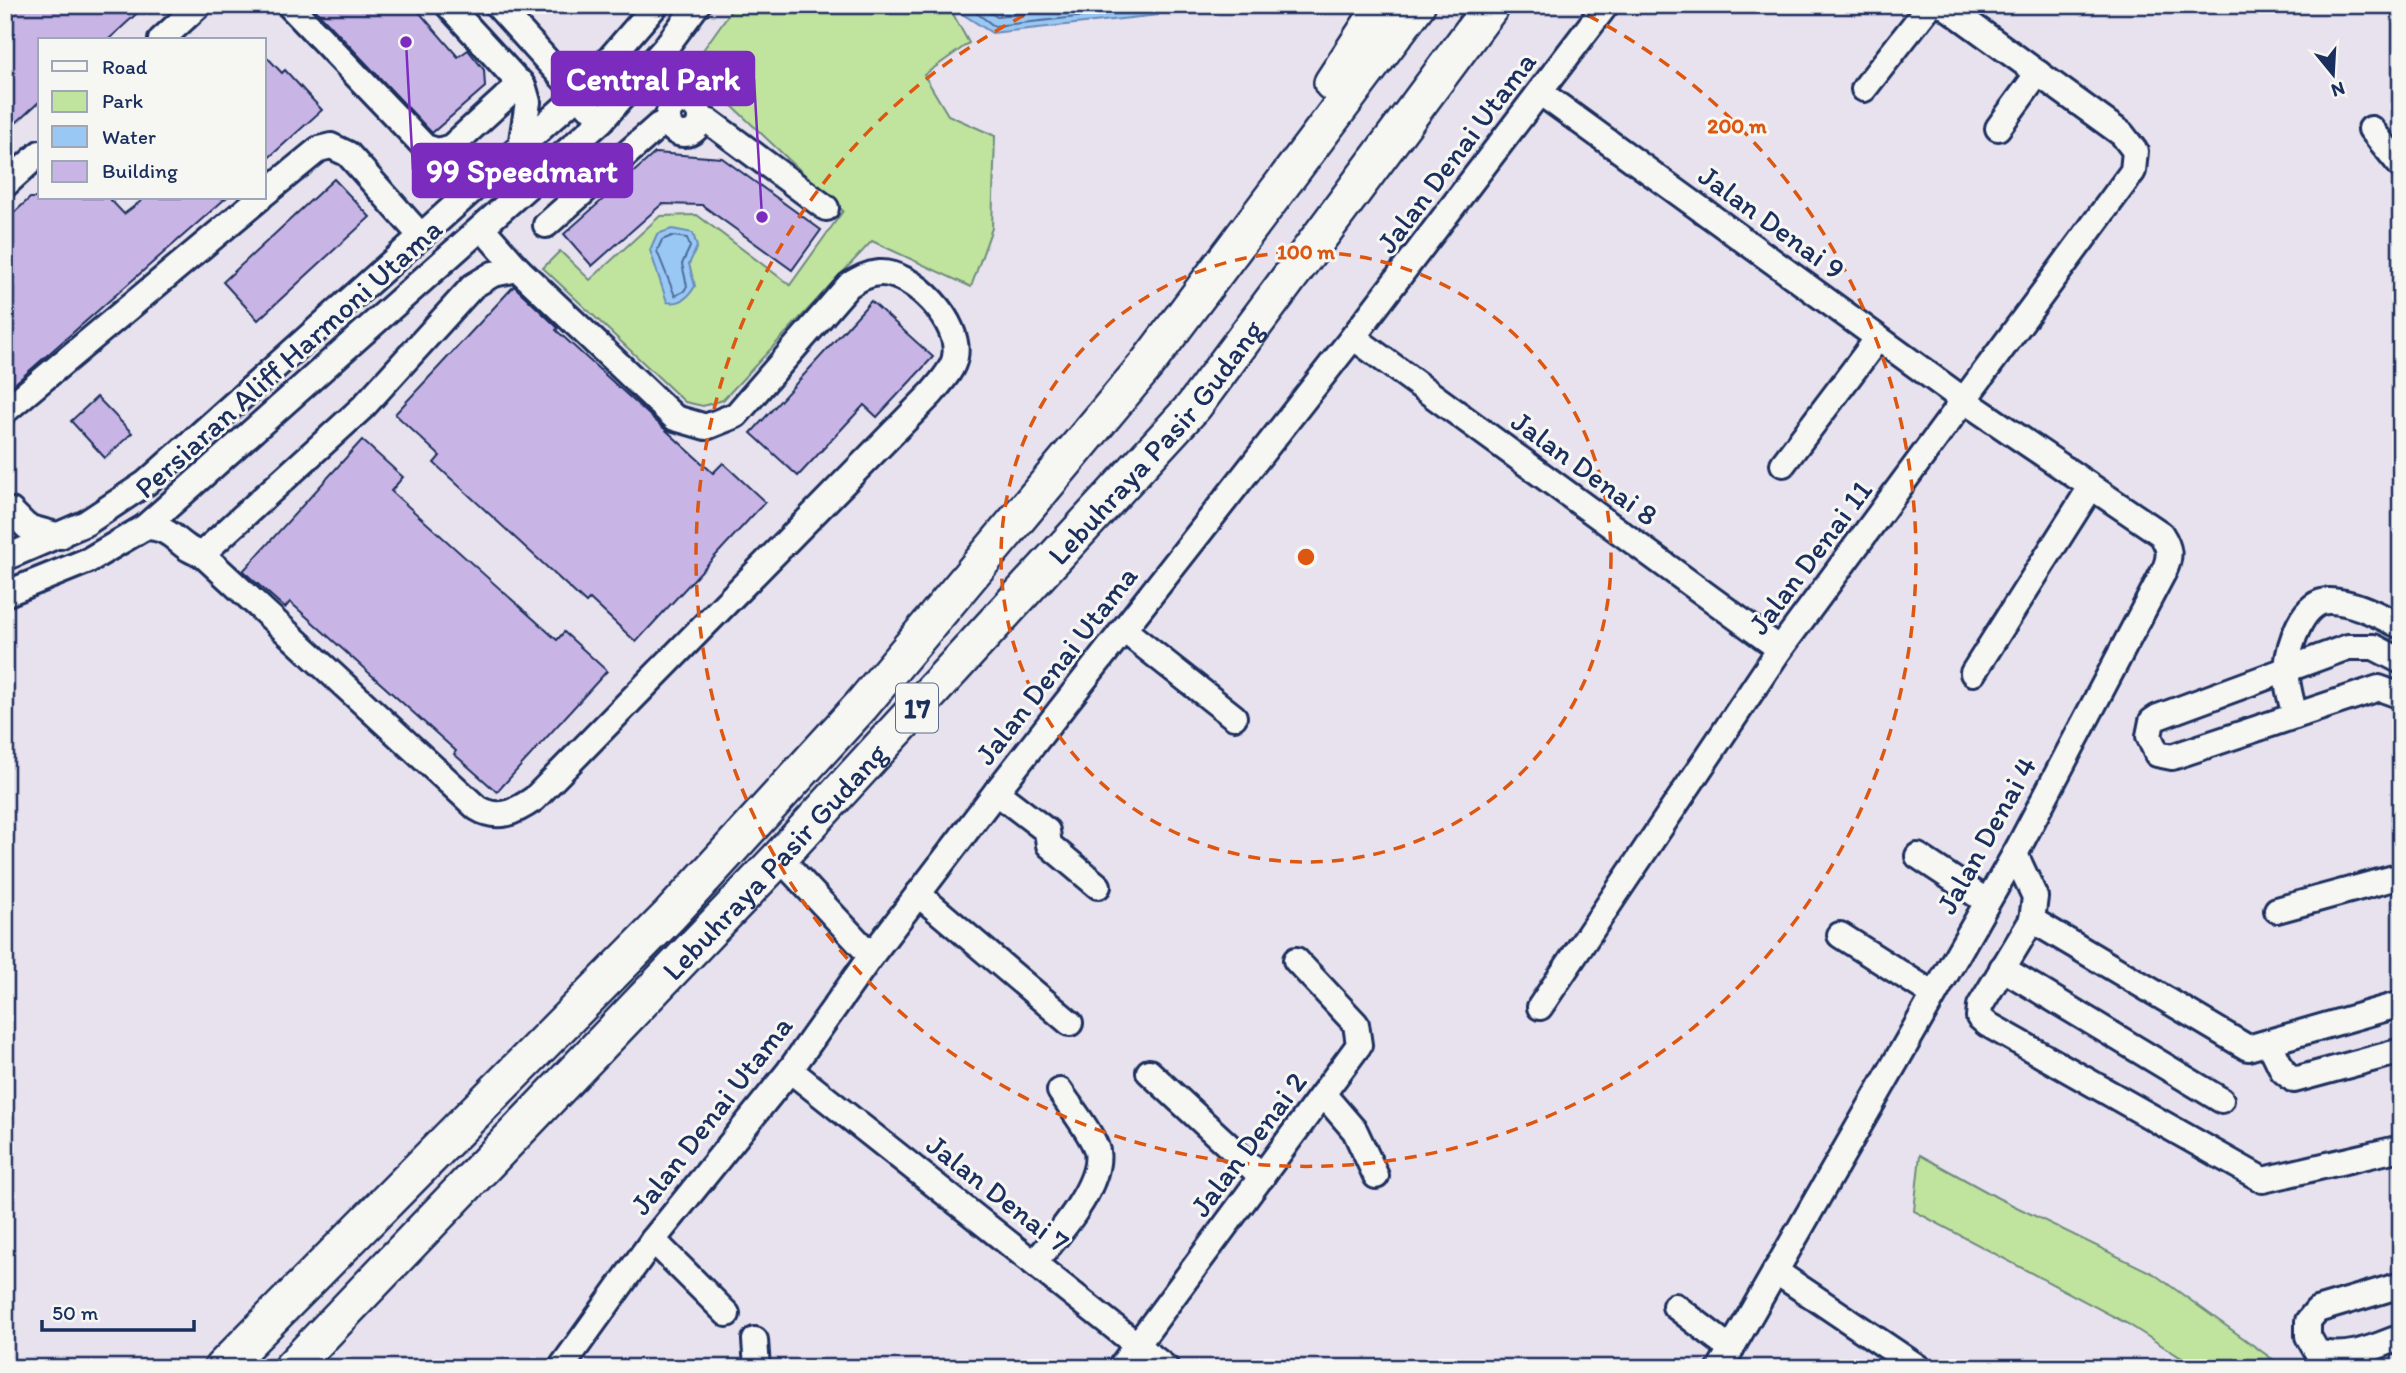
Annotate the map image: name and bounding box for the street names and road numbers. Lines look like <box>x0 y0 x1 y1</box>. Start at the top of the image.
street label: Jalan Denai Utama <box>1368 44 1544 260</box>
street label: Jalan Denai 9 <box>1692 157 1852 287</box>
street label: Persiaran Aliff Harmoni Utama <box>127 210 450 506</box>
street label: Lebuhraya Pasir Gudang <box>1039 311 1271 572</box>
street label: Jalan Denai 8 <box>1504 402 1666 534</box>
street label: Jalan Denai 11 <box>1740 472 1880 642</box>
street label: Jalan Denai Utama <box>967 558 1146 772</box>
road number: 17 <box>896 684 938 732</box>
street label: Lebuhraya Pasir Gudang <box>654 734 895 988</box>
street label: Jalan Denai 4 <box>1928 750 2044 920</box>
street label: Jalan Denai Utama <box>622 1008 801 1222</box>
street label: Jalan Denai 2 <box>1181 1064 1315 1224</box>
street label: Jalan Denai 7 <box>919 1126 1077 1260</box>

